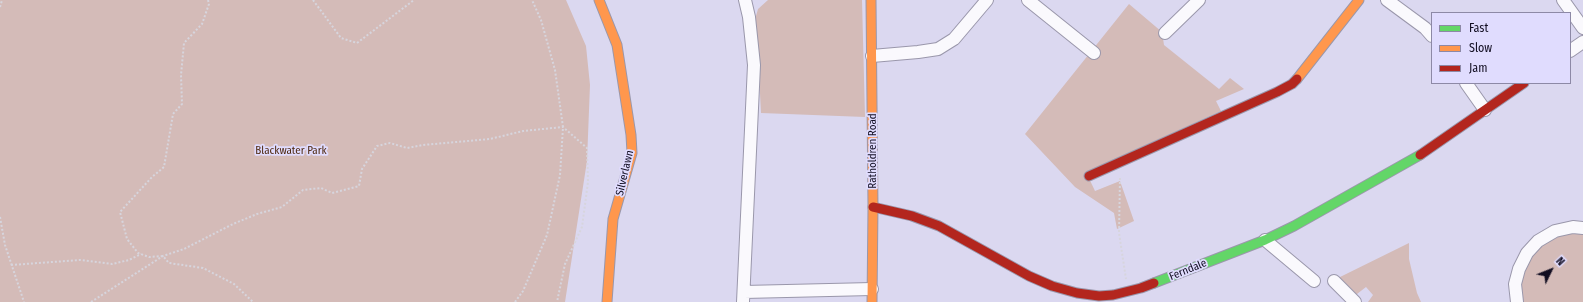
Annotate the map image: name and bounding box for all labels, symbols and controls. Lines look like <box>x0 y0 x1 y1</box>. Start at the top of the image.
legend <box>1431 12 1571 84</box>
text: Fast <box>1469 21 1488 35</box>
text: Slow <box>1469 41 1492 55</box>
text: Jam <box>1469 61 1487 75</box>
street label: Ratholdren Road <box>866 113 880 189</box>
park label: Blackwater Park <box>255 144 327 158</box>
street label: Silverlawn <box>613 149 637 197</box>
north arrow <box>1531 250 1571 290</box>
text: N <box>1553 255 1567 268</box>
street label: Ferndale <box>1167 257 1209 283</box>

